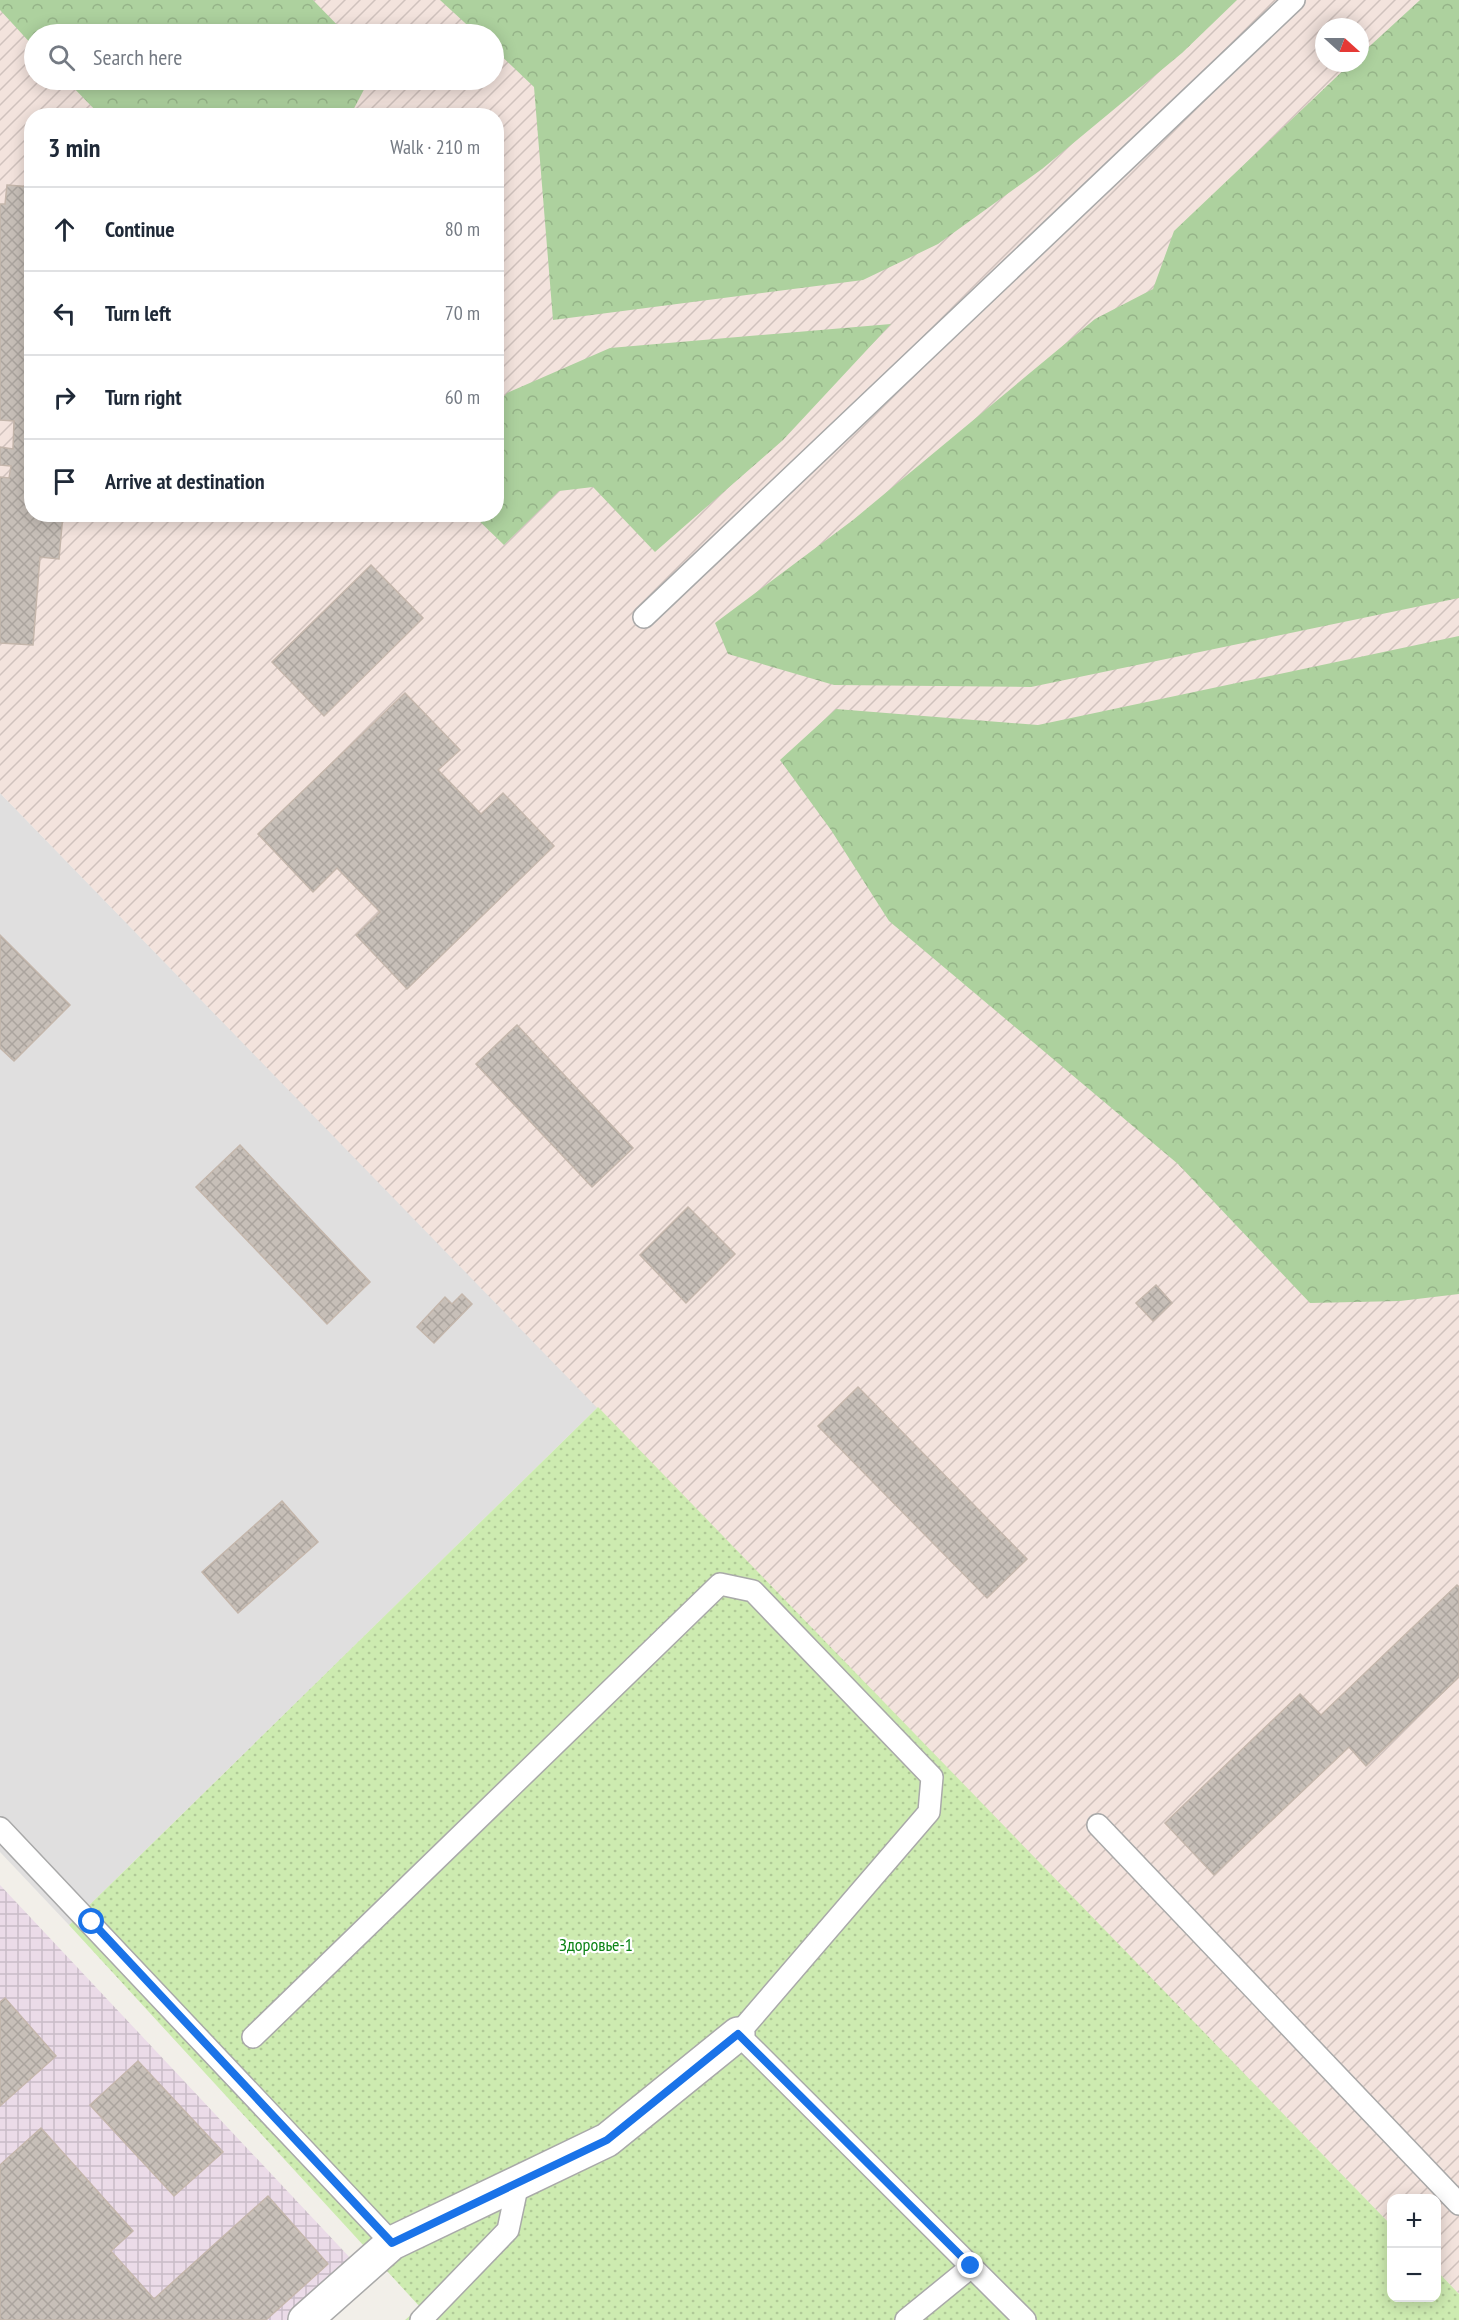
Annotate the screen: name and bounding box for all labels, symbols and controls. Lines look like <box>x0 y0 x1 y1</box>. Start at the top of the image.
north arrow <box>1315 18 1369 72</box>
search box <box>24 24 504 90</box>
icon: search <box>45 41 78 74</box>
text: Search here <box>93 43 182 71</box>
text: 3 min <box>48 131 101 164</box>
text: Walk · 210 m <box>390 134 480 160</box>
icon: ahead <box>48 213 81 246</box>
text: Continue <box>105 215 175 243</box>
text: 80 m <box>445 216 480 242</box>
icon: left <box>48 297 81 330</box>
text: Turn left <box>105 299 171 327</box>
text: 70 m <box>445 300 480 326</box>
icon: right <box>48 381 81 414</box>
text: Turn right <box>105 383 182 411</box>
text: 60 m <box>445 384 480 410</box>
icon: arrive <box>48 465 81 498</box>
text: Arrive at destination <box>105 467 265 495</box>
route start <box>78 1908 104 1934</box>
park label: Здоровье-1 <box>559 1933 633 1956</box>
map controls <box>1387 2194 1441 2302</box>
button: + <box>1387 2194 1441 2248</box>
button: − <box>1387 2248 1441 2302</box>
route end <box>957 2252 983 2278</box>

